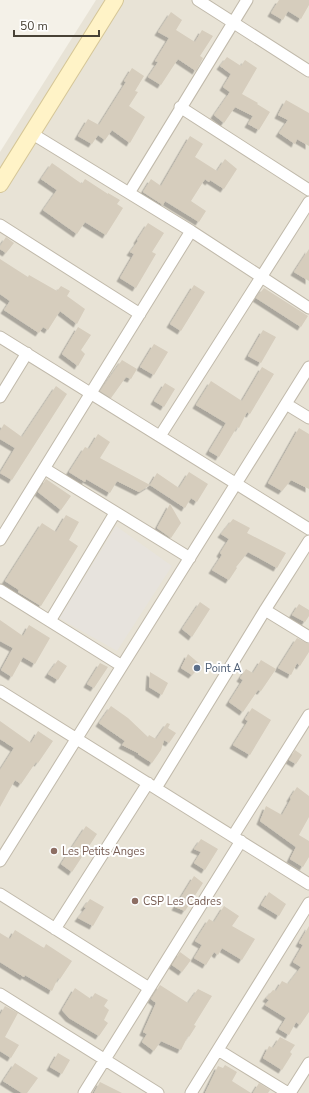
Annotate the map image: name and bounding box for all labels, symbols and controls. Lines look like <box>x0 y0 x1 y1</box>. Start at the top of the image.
scale bar <box>14 12 99 38</box>
text: 50 m <box>20 18 48 34</box>
place label: Point A <box>205 661 241 676</box>
marker: Point A <box>192 663 202 673</box>
place label: Les Petits Anges <box>62 844 145 859</box>
marker: Les Petits Anges <box>49 846 59 856</box>
place label: CSP Les Cadres <box>143 894 221 909</box>
marker: CSP Les Cadres <box>130 896 140 906</box>

